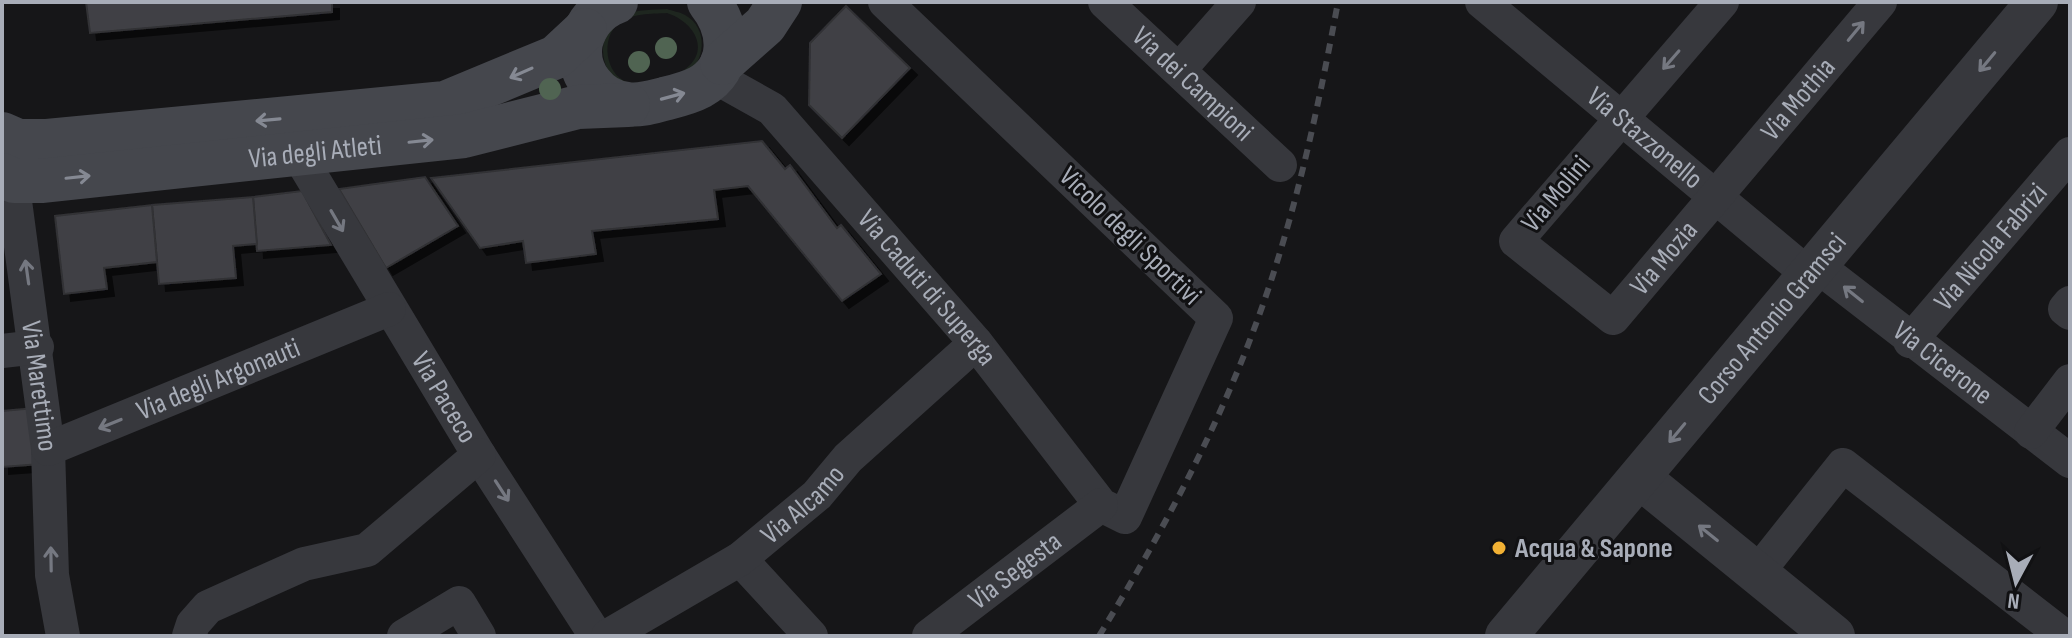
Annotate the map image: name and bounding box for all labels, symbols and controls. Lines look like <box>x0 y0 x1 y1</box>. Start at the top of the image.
street label: Via dei Campioni <box>1126 20 1260 148</box>
one-way arrow <box>1847 21 1865 41</box>
one-way arrow <box>1663 49 1681 69</box>
street label: Via Mothia <box>1754 51 1842 147</box>
one-way arrow <box>1978 51 1996 71</box>
one-way arrow <box>509 66 533 81</box>
street label: Via Stazzonello <box>1580 80 1709 196</box>
one-way arrow <box>660 88 686 103</box>
one-way arrow <box>255 113 282 128</box>
street label: Via degli Atleti <box>247 128 383 175</box>
one-way arrow <box>407 133 434 148</box>
street label: Via Molini <box>1515 149 1597 239</box>
street label: Vicolo degli Sportivi <box>1052 160 1208 312</box>
one-way arrow <box>65 170 91 185</box>
street label: Via Nicola Fabrizi <box>1927 176 2054 317</box>
street label: Via Caduti di Superga <box>851 203 1004 372</box>
one-way arrow <box>330 209 346 232</box>
street label: Via Mozia <box>1623 214 1704 302</box>
street label: Corso Antonio Gramsci <box>1691 226 1853 411</box>
one-way arrow <box>19 260 34 286</box>
one-way arrow <box>1843 286 1864 303</box>
street label: Via Cicerone <box>1886 314 1999 411</box>
street label: Via Marettimo <box>15 319 65 453</box>
street label: Via degli Argonauti <box>132 331 305 427</box>
street label: Via Paceco <box>404 346 484 449</box>
one-way arrow <box>98 417 123 432</box>
one-way arrow <box>1668 422 1685 443</box>
street label: Via Alcamo <box>754 458 851 551</box>
one-way arrow <box>494 479 511 501</box>
street label: Via Segesta <box>962 525 1068 616</box>
one-way arrow <box>1698 525 1719 542</box>
place label: Acqua & Sapone <box>1514 532 1673 565</box>
marker: Acqua & Sapone <box>1490 539 1508 557</box>
north arrow <box>1976 542 2056 622</box>
one-way arrow <box>44 546 59 573</box>
text: N <box>2006 586 2021 614</box>

